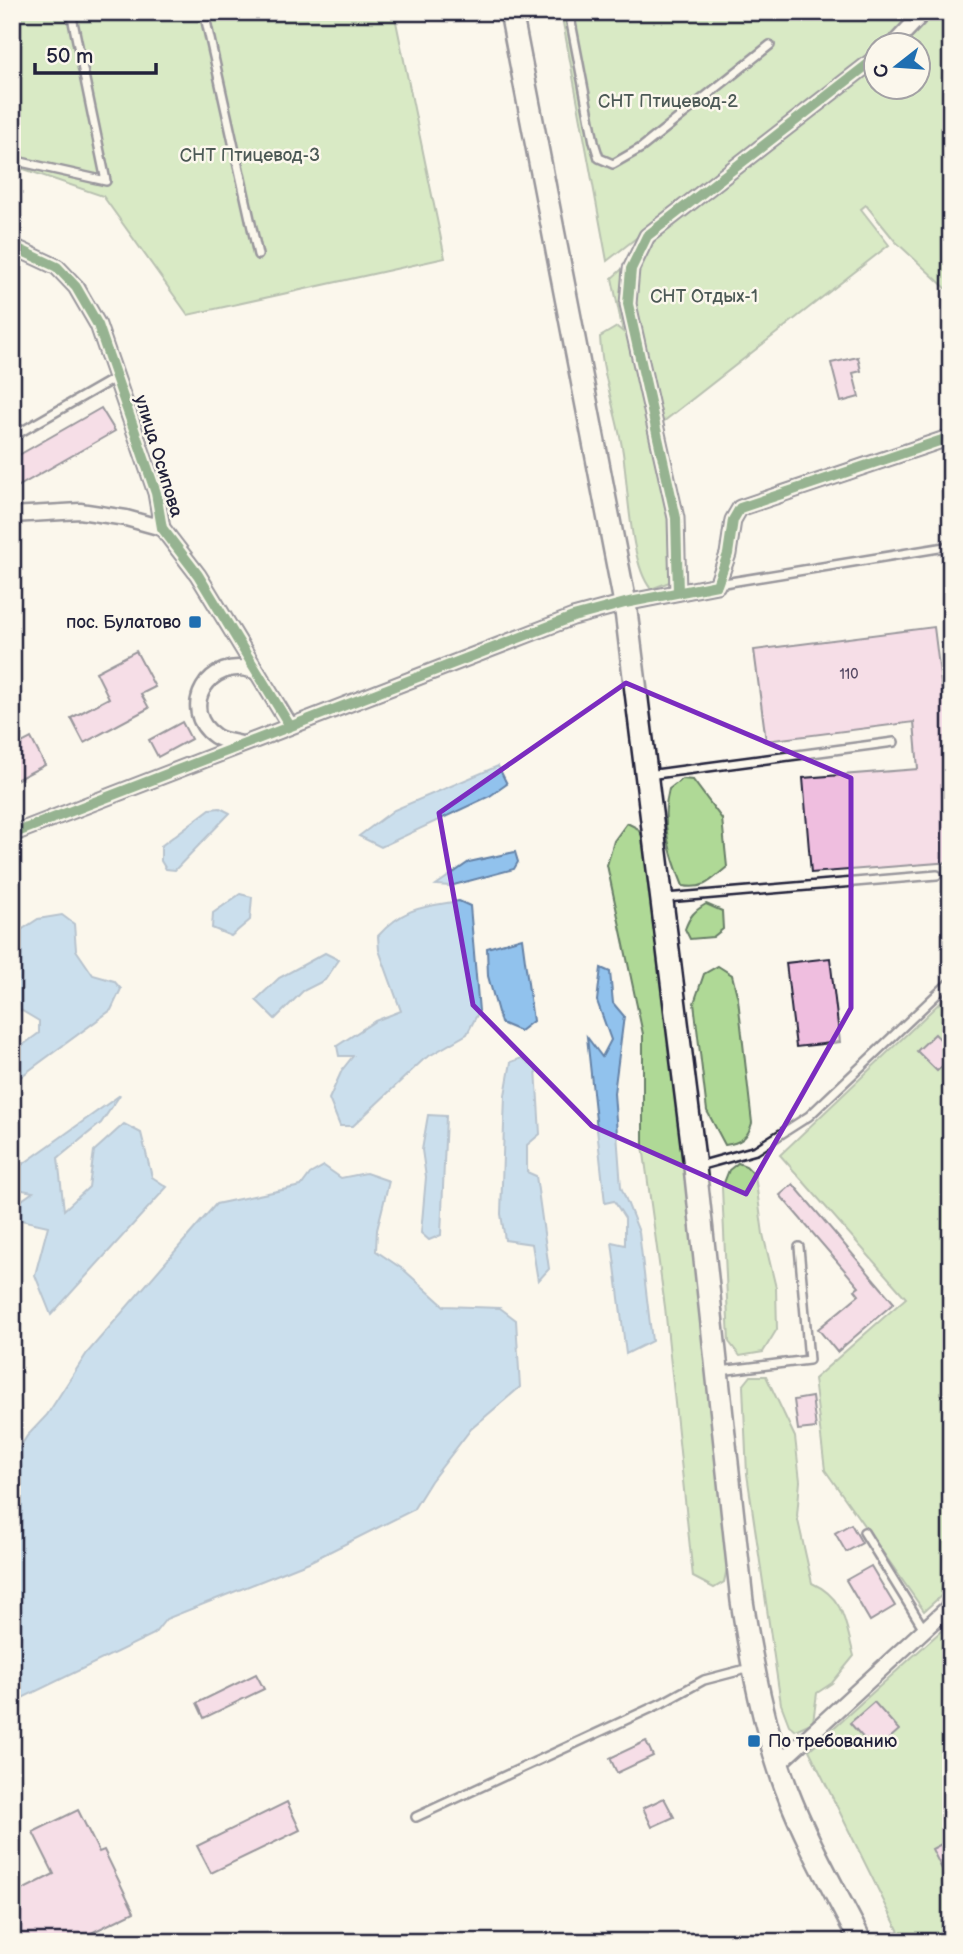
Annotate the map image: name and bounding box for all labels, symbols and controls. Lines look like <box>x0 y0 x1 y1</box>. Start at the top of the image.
scale bar <box>35 32 156 76</box>
north arrow <box>862 32 932 102</box>
text: 50 m <box>46 44 93 69</box>
text: С <box>869 61 895 80</box>
park label: СНТ Птицевод-2 <box>598 91 738 112</box>
park label: СНТ Птицевод-3 <box>180 145 320 166</box>
park label: СНТ Отдых-1 <box>650 286 758 307</box>
street label: улица Осипова <box>130 393 187 520</box>
place label: пос. Булатово <box>66 612 181 633</box>
marker: пос. Булатово <box>187 614 203 630</box>
house number: 110 <box>839 666 859 683</box>
place label: По требованию <box>768 1731 897 1752</box>
marker: По требованию <box>746 1733 762 1749</box>

